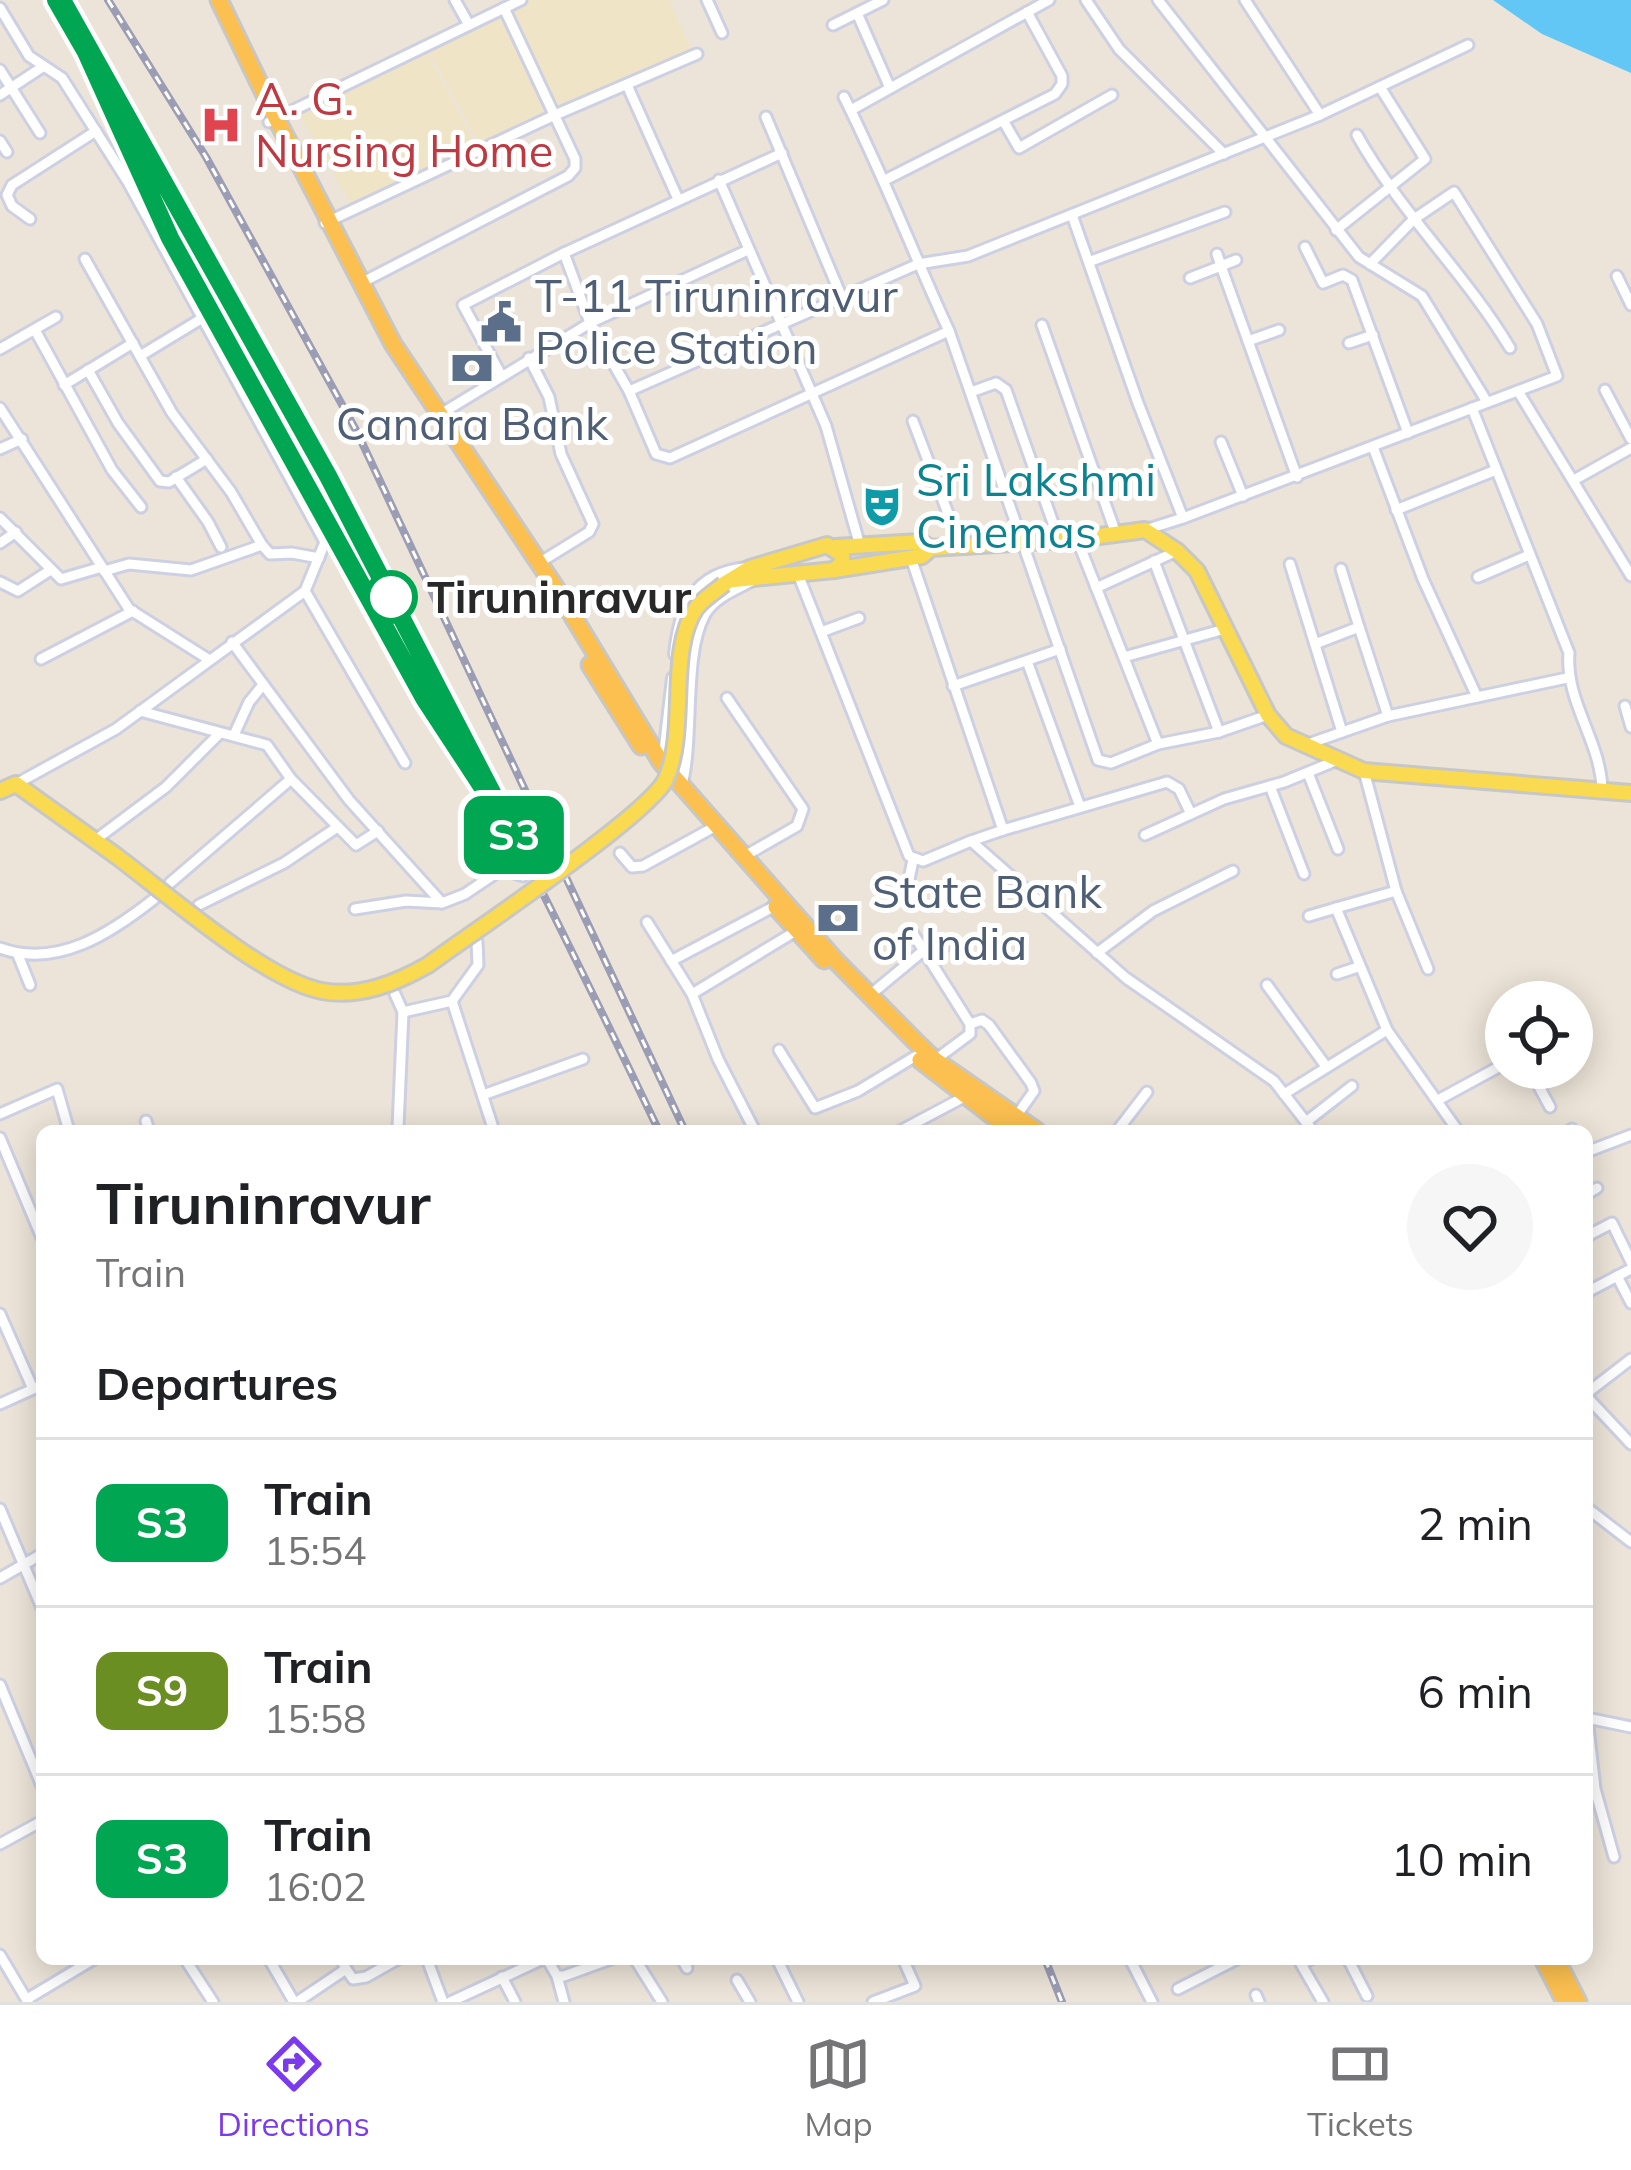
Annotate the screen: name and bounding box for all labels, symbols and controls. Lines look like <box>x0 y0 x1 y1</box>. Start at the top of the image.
place label: A. G. Nursing Home <box>255 70 553 178</box>
hospital icon: A. G. Nursing Home <box>198 102 244 148</box>
place label: T-11 Tiruninravur Police Station <box>535 267 898 375</box>
public building icon: T-11 Tiruninravur Police Station <box>478 299 524 345</box>
bank icon: Canara Bank <box>449 345 495 391</box>
place label: Canara Bank <box>336 395 609 451</box>
place label: Sri Lakshmi Cinemas <box>916 451 1156 559</box>
theatre icon: Sri Lakshmi Cinemas <box>859 483 905 529</box>
place label: Tiruninravur <box>427 568 692 624</box>
marker: Tiruninravur <box>366 572 416 622</box>
line badge: S3 <box>460 796 568 874</box>
text: S3 <box>488 808 540 861</box>
place label: State Bank of India <box>872 863 1102 971</box>
bank icon: State Bank of India <box>815 895 861 941</box>
map controls <box>1485 981 1593 1089</box>
button: locate <box>1485 981 1593 1089</box>
button: heart <box>1407 1164 1533 1290</box>
text: Tiruninravur <box>96 1167 431 1238</box>
text: Train <box>96 1248 186 1297</box>
text: Departures <box>96 1355 338 1411</box>
text: Train <box>264 1470 373 1526</box>
text: 2 min <box>1418 1495 1533 1551</box>
text: S3 <box>136 1496 188 1549</box>
text: 15:54 <box>264 1526 367 1575</box>
text: Train <box>264 1638 373 1694</box>
text: 6 min <box>1418 1663 1533 1719</box>
text: S9 <box>136 1664 188 1717</box>
text: 15:58 <box>264 1694 367 1743</box>
text: Train <box>264 1806 373 1862</box>
text: 10 min <box>1391 1831 1533 1887</box>
text: S3 <box>136 1832 188 1885</box>
text: 16:02 <box>264 1862 367 1911</box>
tab: Directions <box>217 2031 370 2144</box>
tab: Map <box>805 2031 872 2144</box>
tab: Tickets <box>1307 2031 1414 2144</box>

